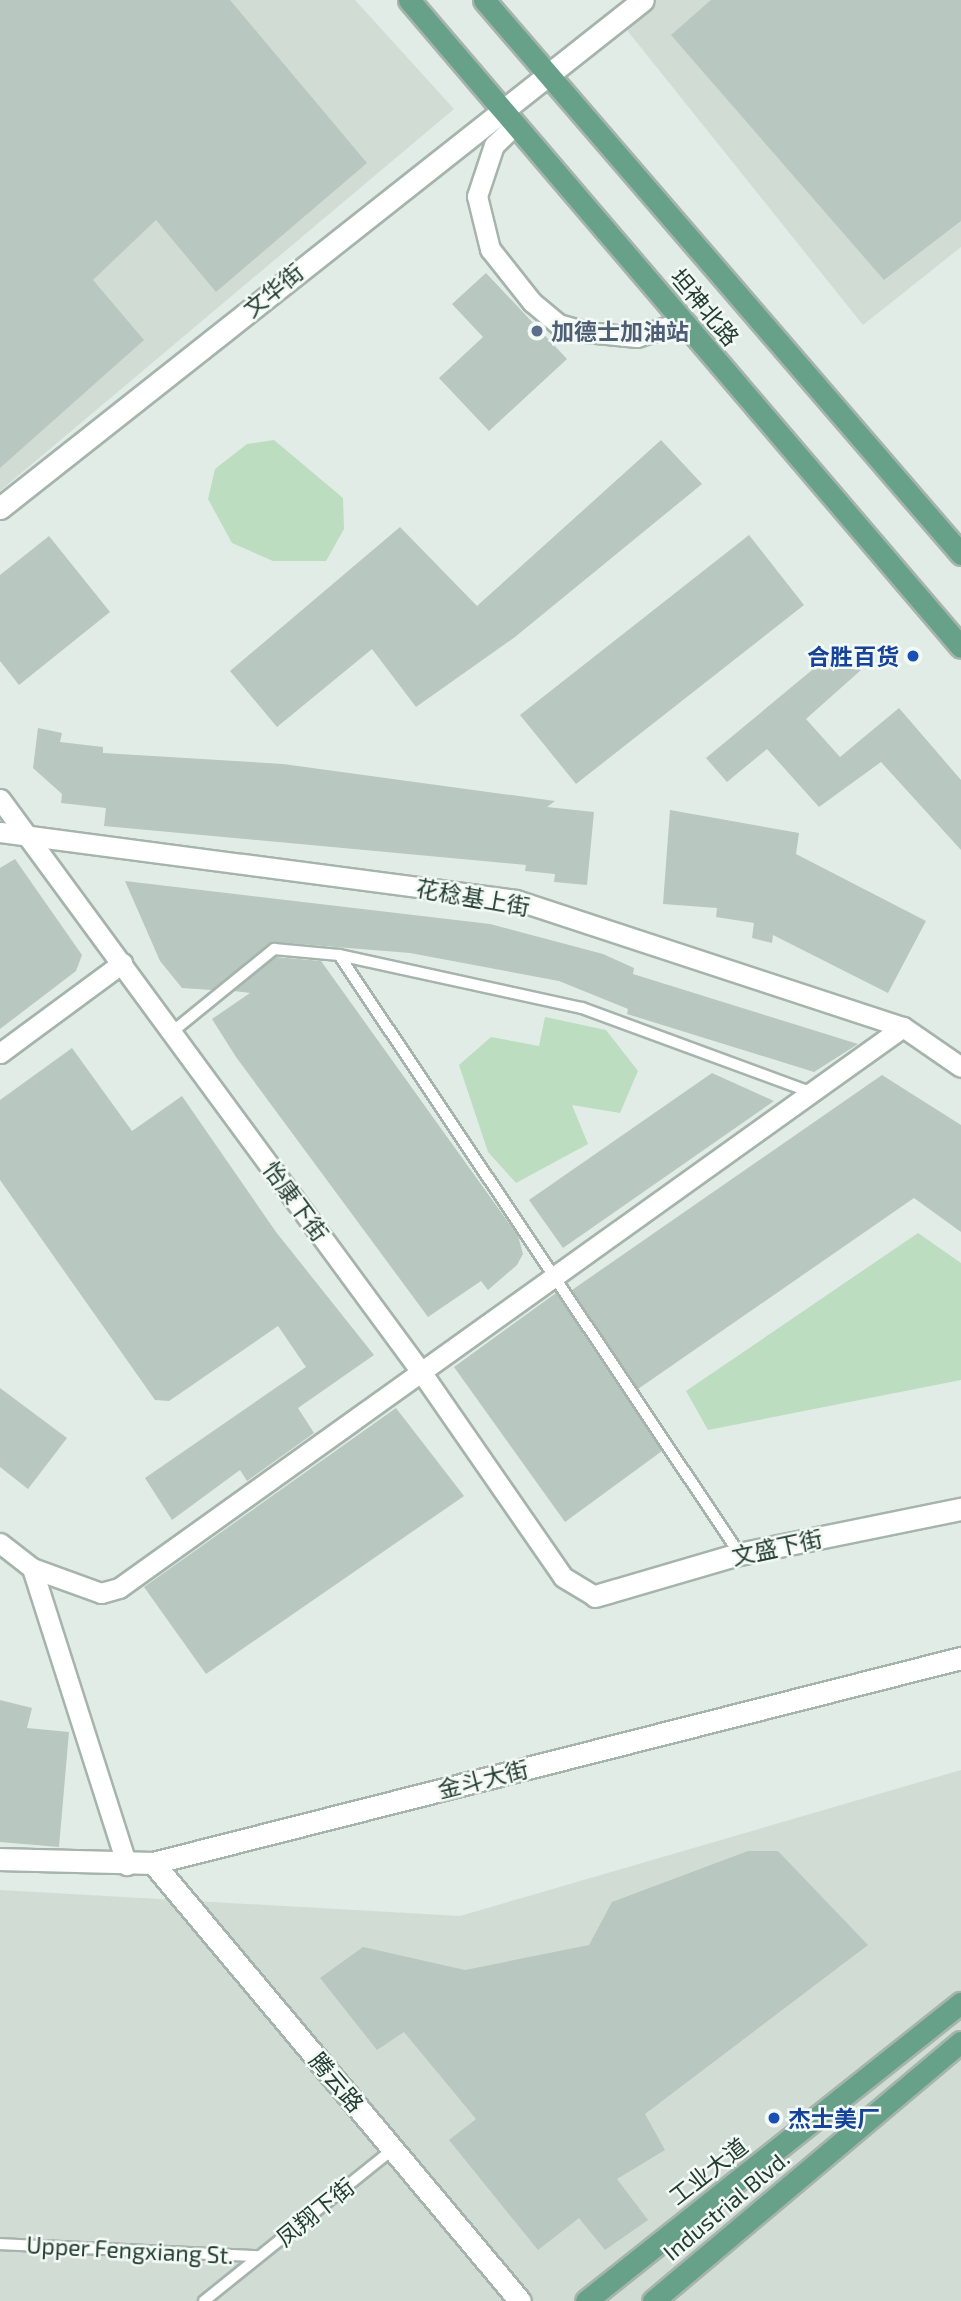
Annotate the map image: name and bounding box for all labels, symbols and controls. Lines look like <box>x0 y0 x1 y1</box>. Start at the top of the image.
street label: 文华街 <box>238 258 308 322</box>
street label: 坦神北路 <box>665 263 745 351</box>
place label: 加德士加油站 <box>551 317 689 345</box>
marker: 加德士加油站 <box>529 323 545 339</box>
place label: 合胜百货 <box>807 642 899 670</box>
marker: 合胜百货 <box>905 648 921 664</box>
street label: 花稔基上街 <box>414 873 532 921</box>
street label: 怡康下街 <box>258 1156 334 1246</box>
street label: 文盛下街 <box>729 1524 825 1570</box>
street label: 金斗大街 <box>435 1754 531 1804</box>
street label: 腾云路 <box>304 2047 370 2117</box>
place label: 杰士美厂 <box>788 2104 880 2132</box>
marker: 杰士美厂 <box>766 2110 782 2126</box>
street label: 工业大道 <box>663 2132 753 2210</box>
street label: Industrial Blvd. <box>657 2144 795 2266</box>
street label: 凤翔下街 <box>271 2172 359 2252</box>
street label: Upper Fengxiang St. <box>25 2231 235 2269</box>

